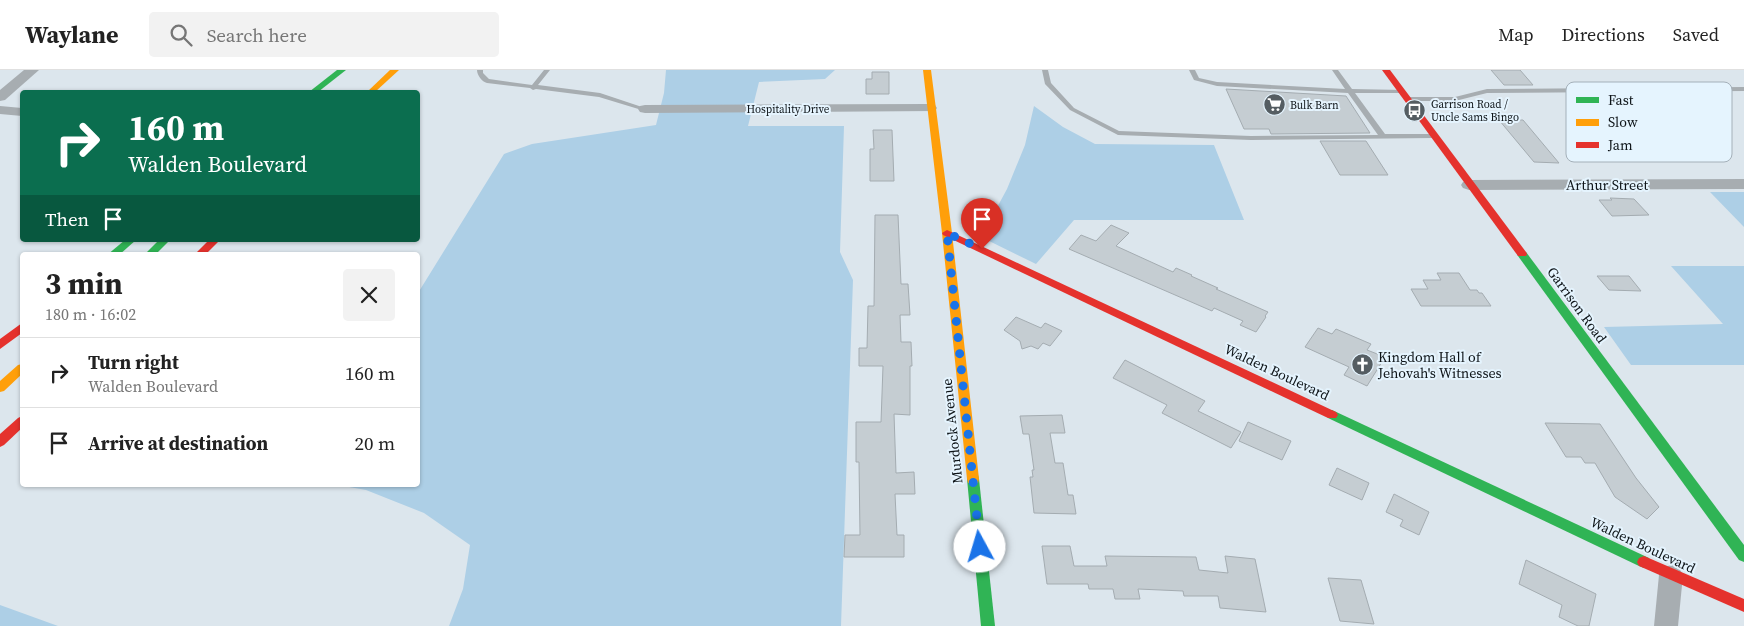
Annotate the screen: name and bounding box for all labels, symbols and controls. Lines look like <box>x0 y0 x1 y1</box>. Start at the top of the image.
search box <box>149 12 499 57</box>
text: Waylane <box>25 18 119 51</box>
icon: search <box>167 21 195 49</box>
text: Search here <box>207 22 307 48</box>
text: Map <box>1498 22 1534 47</box>
text: Directions <box>1562 22 1645 47</box>
text: Saved <box>1673 22 1719 47</box>
legend <box>1566 82 1732 162</box>
text: Fast <box>1608 90 1634 110</box>
supermarket icon: Bulk Barn <box>1262 93 1286 117</box>
place label: Garrison Road / Uncle Sams Bingo <box>1431 97 1519 125</box>
place label: Bulk Barn <box>1290 98 1339 113</box>
bus stop icon: Garrison Road / Uncle Sams Bingo <box>1403 98 1427 122</box>
street label: Hospitality Drive <box>747 102 830 117</box>
text: 160 m <box>128 104 224 152</box>
icon: right <box>45 110 110 175</box>
text: Slow <box>1608 112 1638 132</box>
text: Jam <box>1607 135 1633 155</box>
text: Walden Boulevard <box>128 149 307 179</box>
street label: Arthur Street <box>1566 175 1648 195</box>
pin <box>961 198 1003 249</box>
icon: arrive <box>99 205 127 233</box>
icon: arrive <box>968 205 996 233</box>
text: Then <box>45 206 89 232</box>
text: 3 min <box>45 263 123 304</box>
street label: Garrison Road <box>1543 263 1612 347</box>
button: close <box>343 269 395 321</box>
text: 180 m · 16:02 <box>45 303 136 325</box>
street label: Walden Boulevard <box>1221 339 1333 405</box>
place label: Kingdom Hall of Jehovah's Witnesses <box>1377 347 1502 383</box>
text: Turn right <box>88 349 179 375</box>
church icon: Kingdom Hall of Jehovah's Witnesses <box>1350 353 1374 377</box>
icon: right <box>45 359 73 387</box>
text: 160 m <box>345 360 395 386</box>
text: Walden Boulevard <box>88 375 218 397</box>
street label: Murdock Avenue <box>937 378 967 484</box>
icon: arrive <box>45 429 73 457</box>
text: Arrive at destination <box>88 430 268 456</box>
text: 20 m <box>354 430 395 456</box>
street label: Walden Boulevard <box>1587 512 1699 578</box>
position arrow <box>953 520 1005 572</box>

